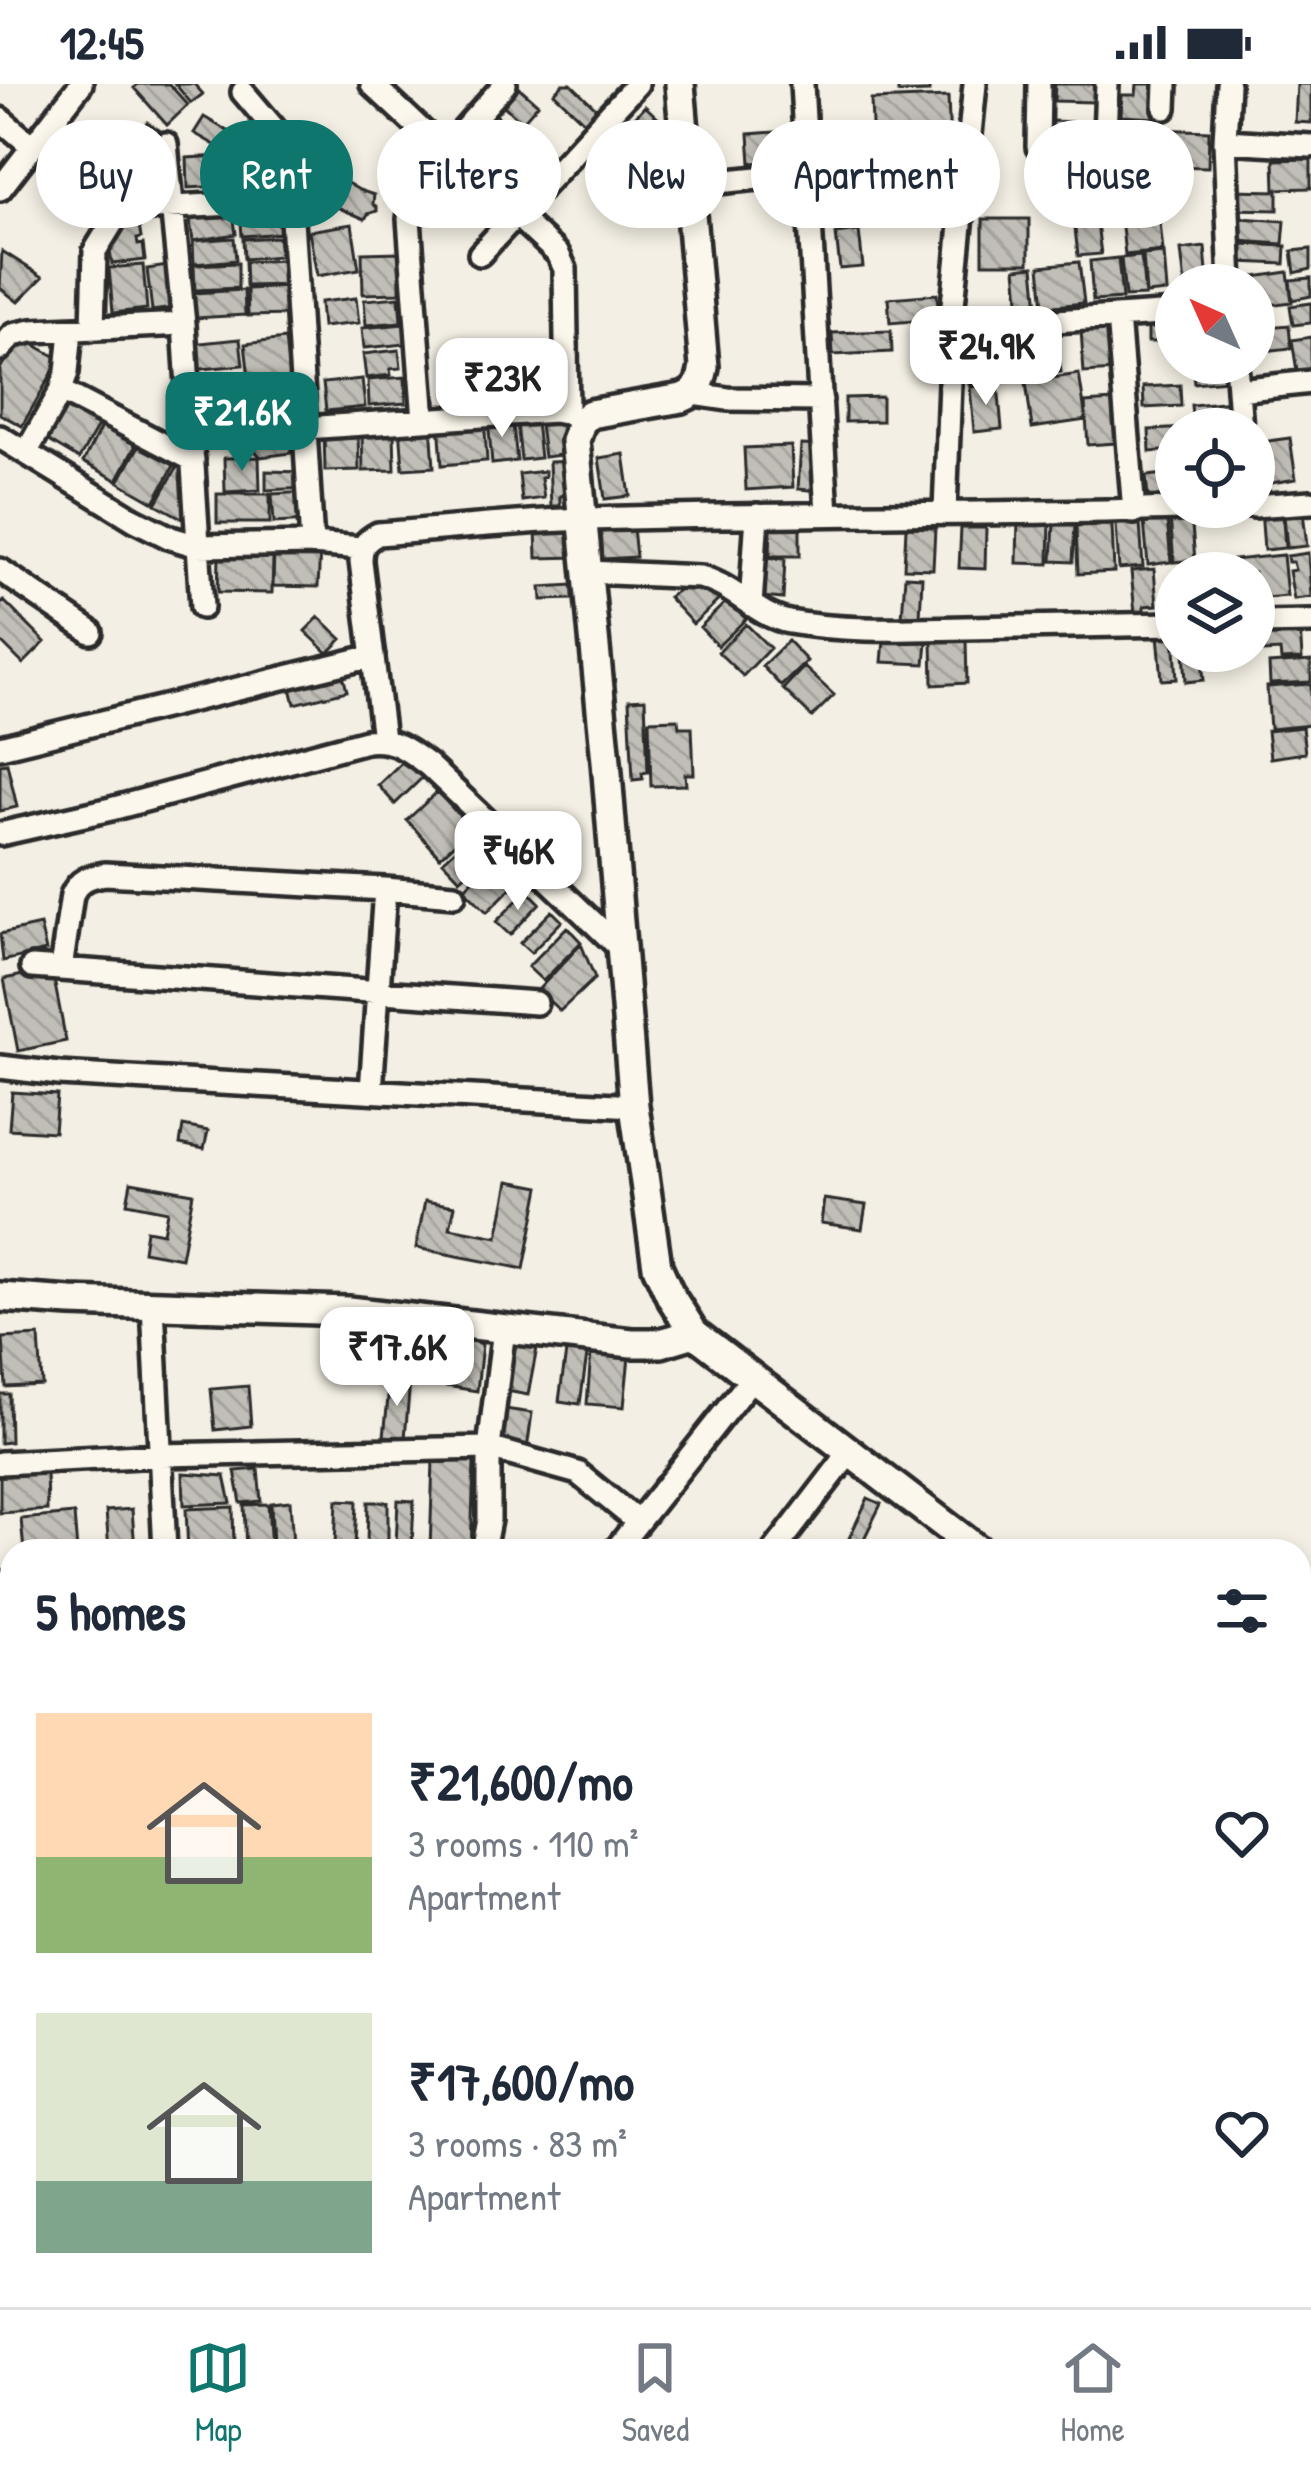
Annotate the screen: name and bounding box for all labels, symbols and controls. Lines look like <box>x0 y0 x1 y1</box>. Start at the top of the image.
text: 12:45 <box>60 12 144 73</box>
chip: Buy <box>36 120 176 228</box>
chip: Rent <box>200 120 353 228</box>
chip: Filters <box>377 120 561 228</box>
chip: New <box>585 120 727 228</box>
chip: Apartment <box>751 120 1000 228</box>
chip: House <box>1024 120 1194 228</box>
north arrow <box>1155 264 1275 384</box>
map controls <box>1155 264 1275 672</box>
pin: ₹24.9K <box>888 306 1084 408</box>
text: ₹24.9K <box>937 318 1035 371</box>
pin: ₹23K <box>431 338 573 440</box>
text: ₹23K <box>463 350 541 403</box>
pin: ₹21.6K <box>144 372 340 474</box>
text: ₹21.6K <box>192 384 292 437</box>
button: locate <box>1155 408 1275 528</box>
button: layers <box>1155 552 1275 672</box>
pin: ₹46K <box>447 811 589 913</box>
text: ₹46K <box>482 823 554 876</box>
pin: ₹17.6K <box>299 1307 495 1409</box>
text: ₹17.6K <box>347 1319 447 1372</box>
text: 5 homes <box>36 1577 186 1646</box>
icon: filters <box>1209 1578 1275 1644</box>
text: ₹21,600/mo <box>408 1747 633 1816</box>
icon: home <box>132 1761 276 1905</box>
icon: heart <box>1209 1800 1275 1866</box>
text: 3 rooms · 110 m² <box>408 1816 638 1869</box>
text: Apartment <box>408 1869 561 1922</box>
text: ₹17,600/mo <box>408 2047 634 2116</box>
icon: home <box>132 2061 276 2205</box>
icon: heart <box>1209 2100 1275 2166</box>
text: 3 rooms · 83 m² <box>408 2116 627 2169</box>
text: Apartment <box>408 2169 561 2222</box>
tab: Map <box>185 2335 251 2451</box>
tab: Saved <box>622 2335 689 2451</box>
tab: Home <box>1060 2335 1126 2451</box>

